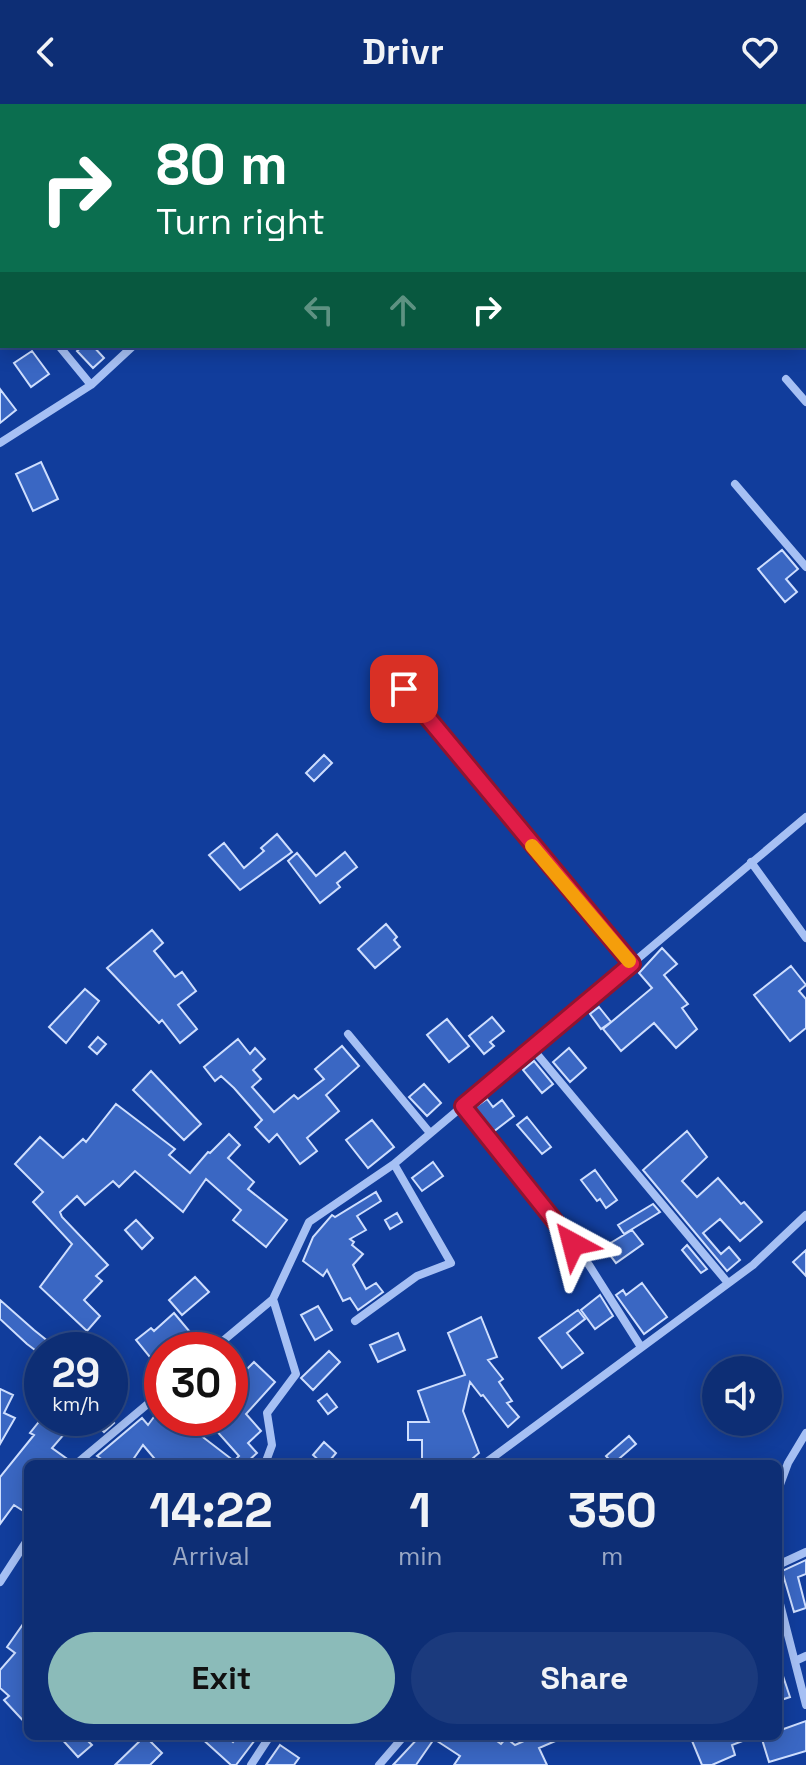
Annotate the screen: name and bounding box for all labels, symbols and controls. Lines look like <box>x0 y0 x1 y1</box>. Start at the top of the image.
text: Drivr <box>362 29 444 75</box>
icon: back <box>24 30 68 74</box>
icon: heart <box>738 30 782 74</box>
text: 80 m <box>156 129 288 200</box>
icon: right <box>24 136 128 240</box>
text: Turn right <box>156 199 325 245</box>
icon: left <box>297 288 341 332</box>
icon: ahead <box>381 288 425 332</box>
icon: right <box>465 288 509 332</box>
pin <box>370 655 438 723</box>
icon: arrive <box>382 667 426 711</box>
position arrow <box>531 1202 615 1286</box>
speed limit sign: 30 <box>144 1332 248 1436</box>
text: 29 <box>52 1348 100 1399</box>
map controls <box>702 1356 782 1436</box>
button: sound <box>702 1356 782 1436</box>
text: km/h <box>52 1391 100 1417</box>
text: 14:22 <box>149 1480 273 1541</box>
text: 1 <box>409 1480 431 1541</box>
text: 350 <box>568 1480 657 1541</box>
text: Arrival <box>172 1539 250 1573</box>
text: min <box>398 1539 443 1573</box>
text: m <box>601 1539 623 1573</box>
button: Exit <box>48 1632 395 1724</box>
button: Share <box>411 1632 758 1724</box>

